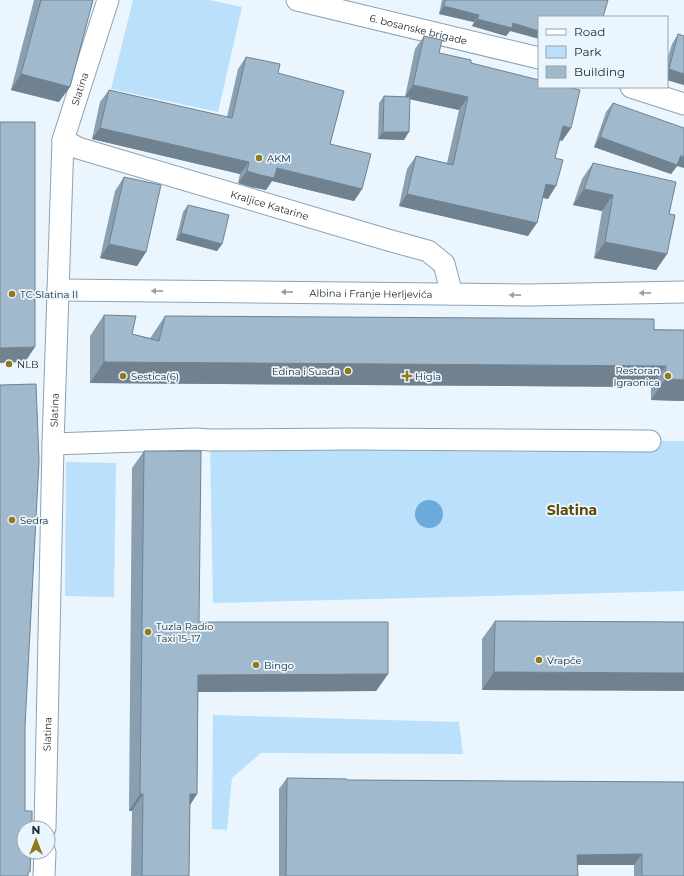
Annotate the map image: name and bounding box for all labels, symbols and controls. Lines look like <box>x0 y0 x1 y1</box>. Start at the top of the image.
street label: 6. bosanske brigade <box>368 12 469 48</box>
legend <box>538 16 668 88</box>
text: Road <box>574 24 605 39</box>
text: Park <box>574 44 602 59</box>
text: Building <box>574 64 625 79</box>
street label: Slatina <box>69 71 91 107</box>
place label: AKM <box>267 152 291 165</box>
marker: AKM <box>254 153 264 163</box>
street label: Kraljice Katarine <box>229 188 310 223</box>
street label: Albina i Franje Herljevića <box>309 287 433 301</box>
place label: TC Slatina II <box>20 288 78 301</box>
one-way arrow <box>150 288 163 294</box>
marker: TC Slatina II <box>7 289 17 299</box>
one-way arrow <box>281 289 293 296</box>
one-way arrow <box>638 290 651 296</box>
one-way arrow <box>508 292 521 298</box>
place label: NLB <box>17 358 39 371</box>
marker: NLB <box>4 359 14 369</box>
place label: Restoran Igraonica <box>613 364 660 389</box>
place label: Edina i Suada <box>272 365 340 378</box>
marker: Edina i Suada <box>343 366 353 376</box>
place label: Sestica(6) <box>131 370 179 383</box>
place label: Higia <box>415 370 441 383</box>
marker: Sestica(6) <box>118 371 128 381</box>
marker: Higia <box>402 371 412 381</box>
marker: Restoran Igraonica <box>663 371 673 381</box>
street label: Slatina <box>48 393 62 427</box>
district label: Slatina <box>547 501 597 519</box>
place label: Sedra <box>20 514 48 527</box>
marker: Sedra <box>7 515 17 525</box>
place label: Tuzla Radio Taxi 15-17 <box>156 620 213 645</box>
marker: Tuzla Radio Taxi 15-17 <box>143 627 153 637</box>
place label: Vrapče <box>547 654 582 667</box>
marker: Vrapče <box>534 655 544 665</box>
place label: Bingo <box>264 659 294 672</box>
marker: Bingo <box>251 660 261 670</box>
street label: Slatina <box>41 717 54 751</box>
north arrow <box>16 820 56 860</box>
text: N <box>32 823 40 837</box>

